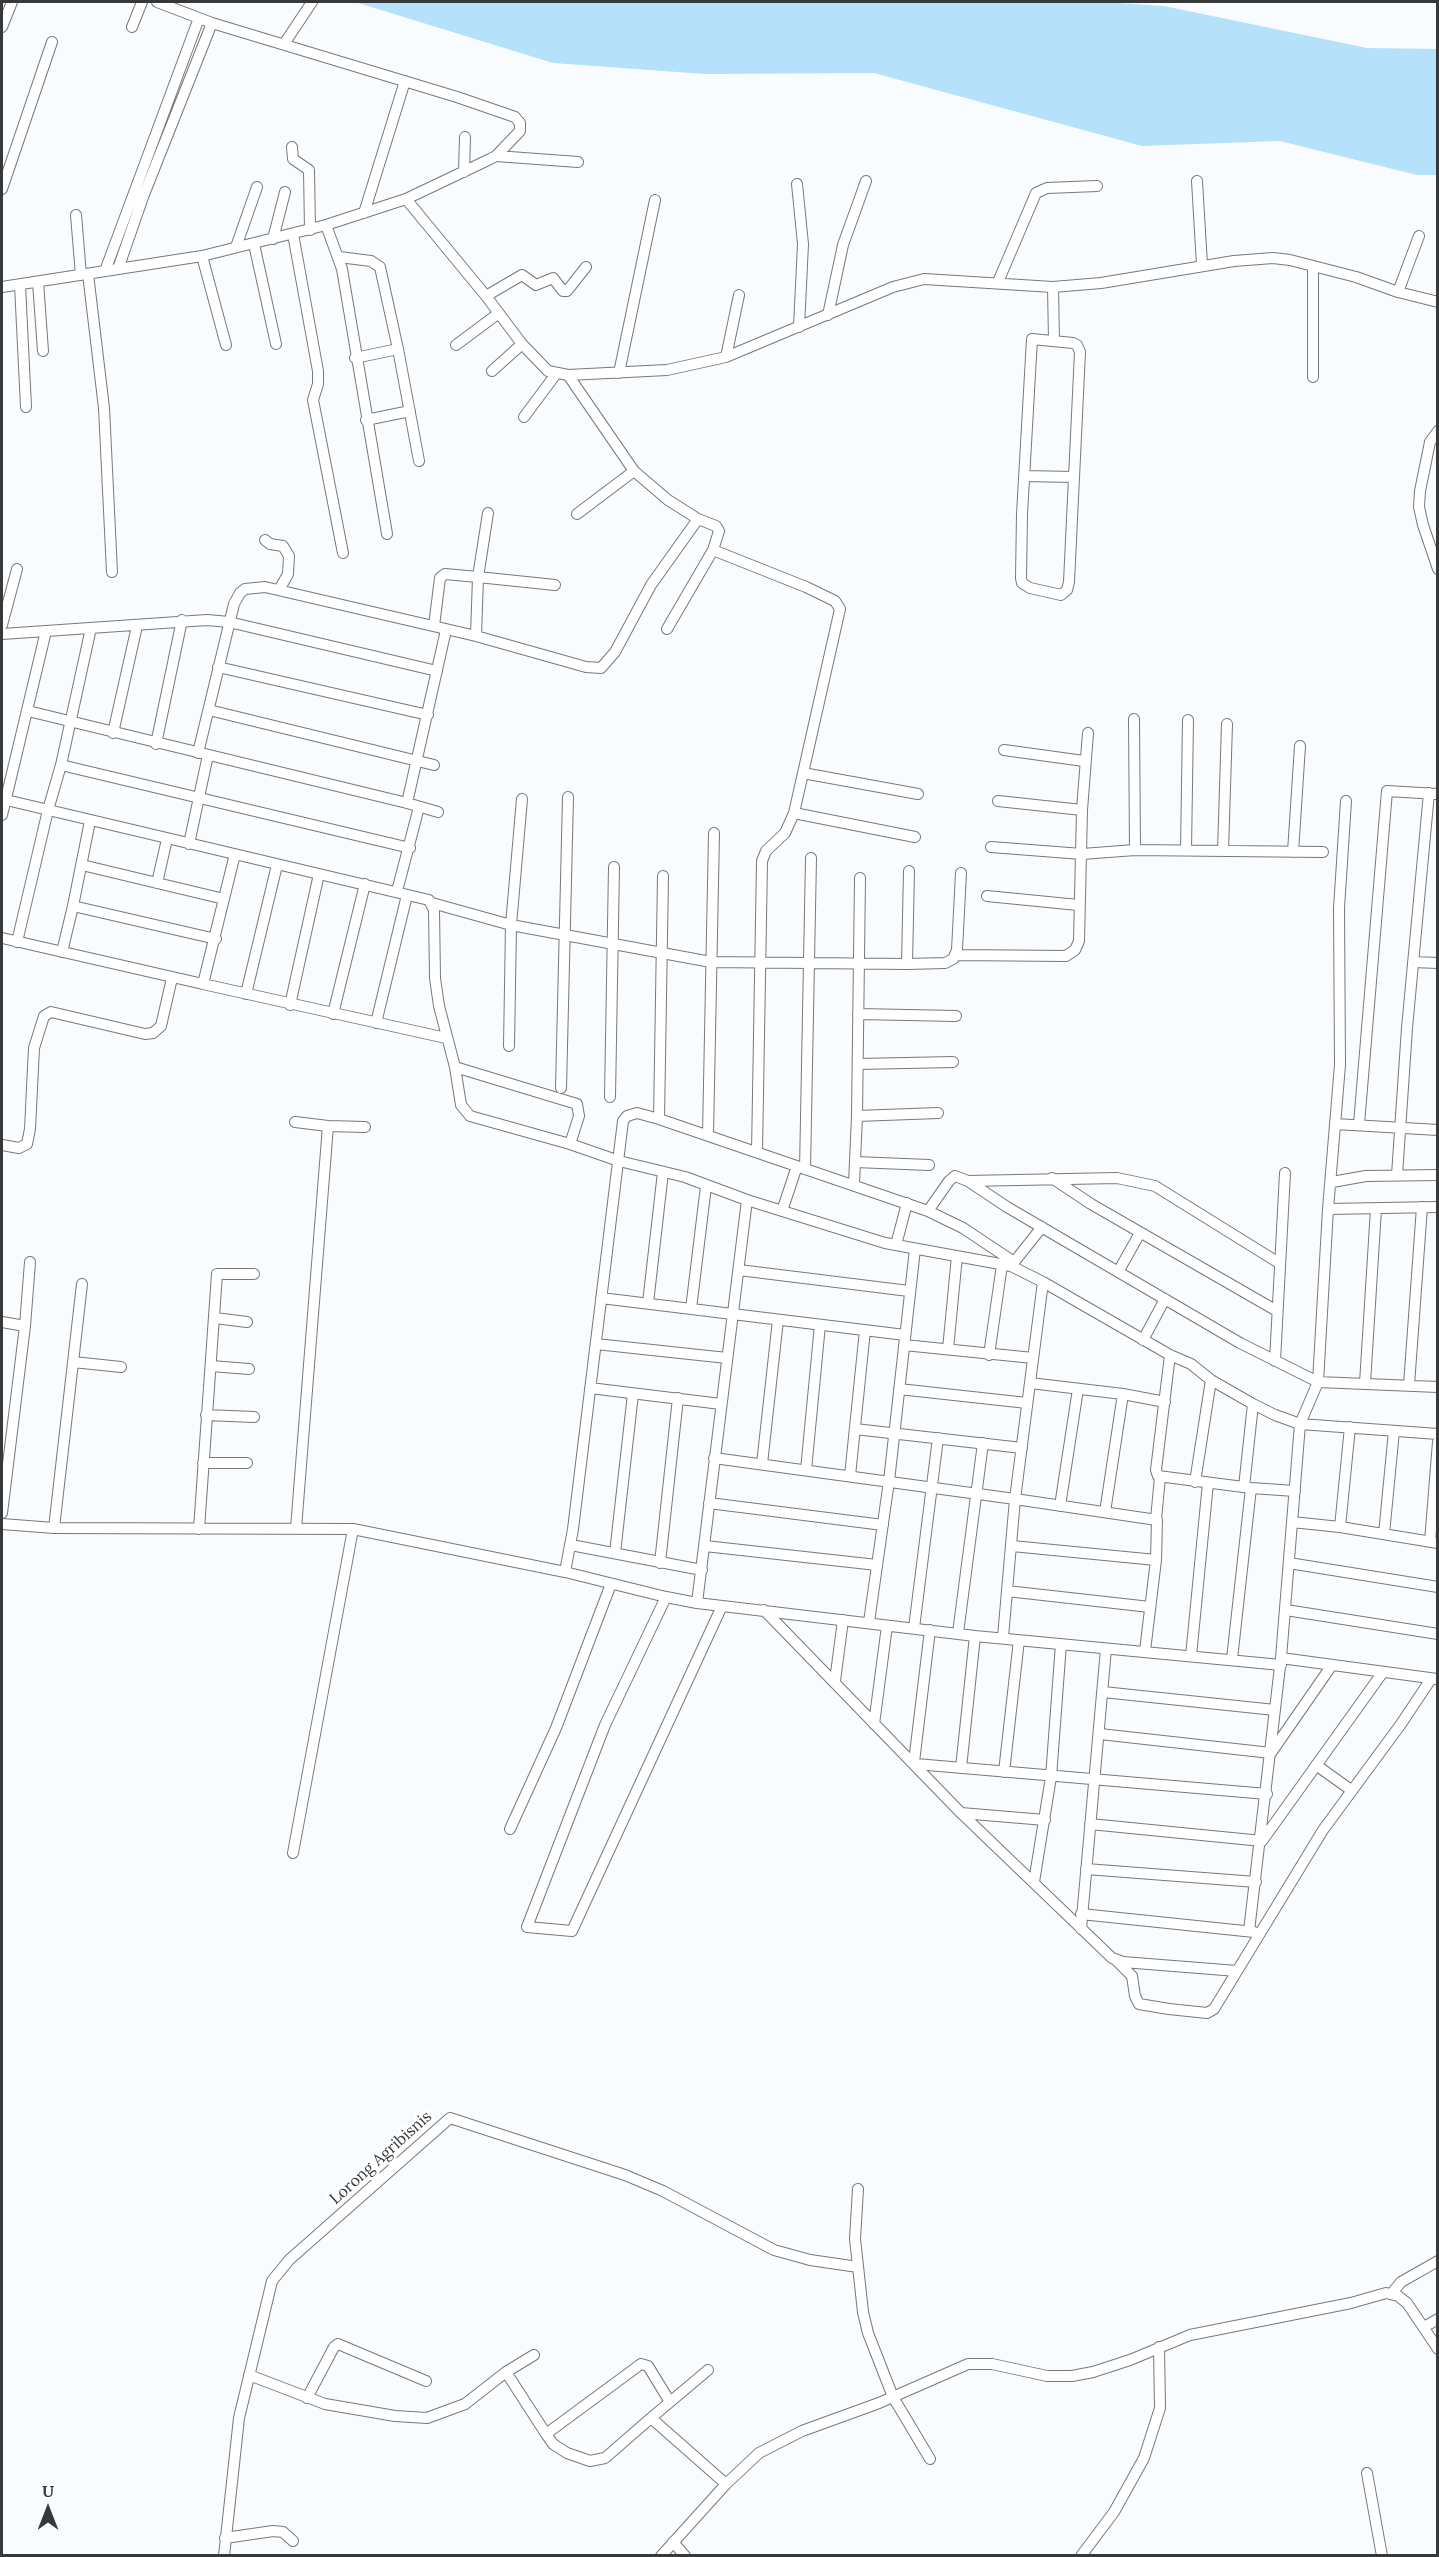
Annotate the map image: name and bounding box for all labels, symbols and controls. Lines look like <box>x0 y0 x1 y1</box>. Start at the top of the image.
street label: Lorong Agribisnis <box>326 2107 436 2209</box>
north arrow <box>18 2479 78 2539</box>
text: U <box>42 2481 54 2501</box>

